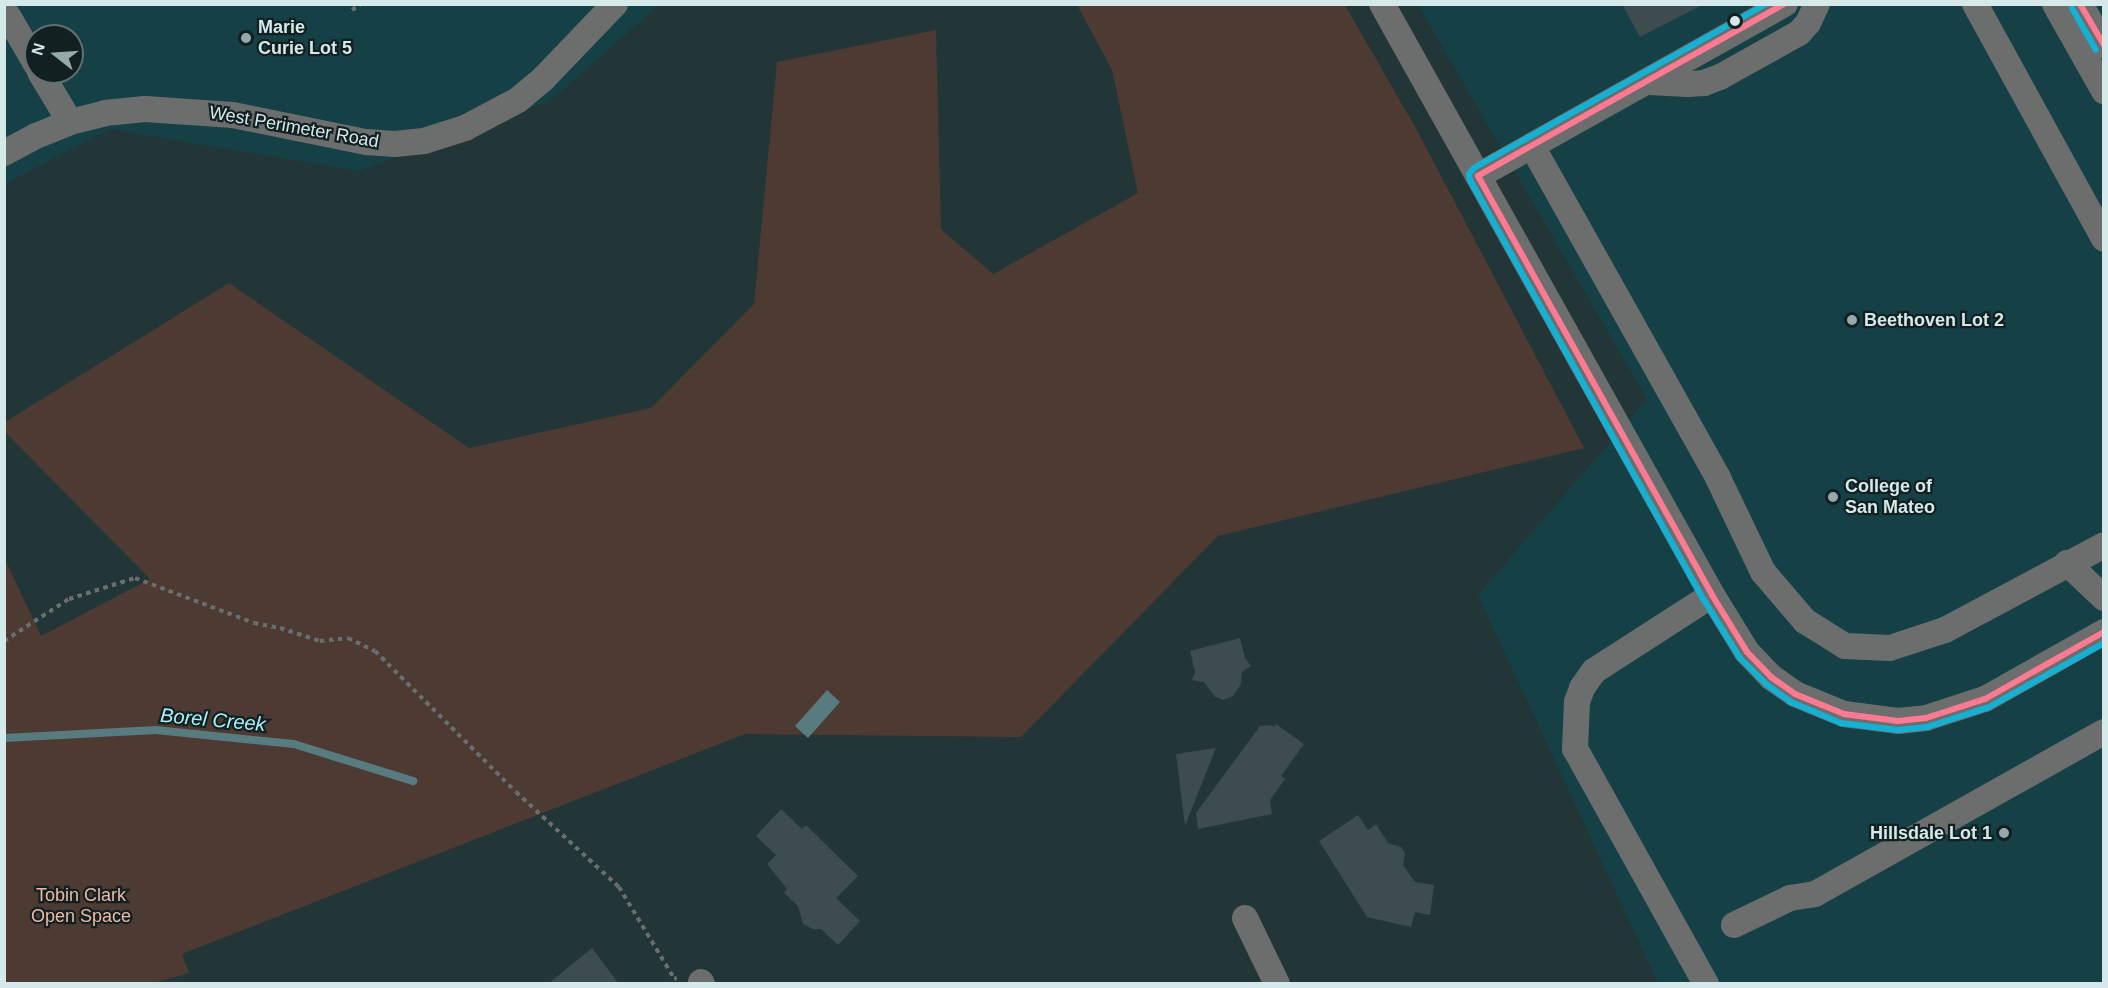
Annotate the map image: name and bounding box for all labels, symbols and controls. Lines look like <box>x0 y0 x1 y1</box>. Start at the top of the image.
unlabelled marker <box>1729 15 1741 27</box>
place label: Marie Curie Lot 5 <box>258 17 352 60</box>
north arrow <box>24 24 84 84</box>
marker: Marie Curie Lot 5 <box>239 31 253 45</box>
text: N <box>28 41 48 57</box>
street label: West Perimeter Road <box>208 101 380 153</box>
place label: Beethoven Lot 2 <box>1864 309 2004 331</box>
marker: Beethoven Lot 2 <box>1845 313 1859 327</box>
place label: College of San Mateo <box>1845 476 1935 518</box>
marker: College of San Mateo <box>1826 490 1840 504</box>
water label: Borel Creek <box>159 703 267 737</box>
place label: Hillsdale Lot 1 <box>1870 822 1992 844</box>
marker: Hillsdale Lot 1 <box>1997 826 2011 840</box>
park label: Tobin Clark Open Space <box>31 885 131 928</box>

